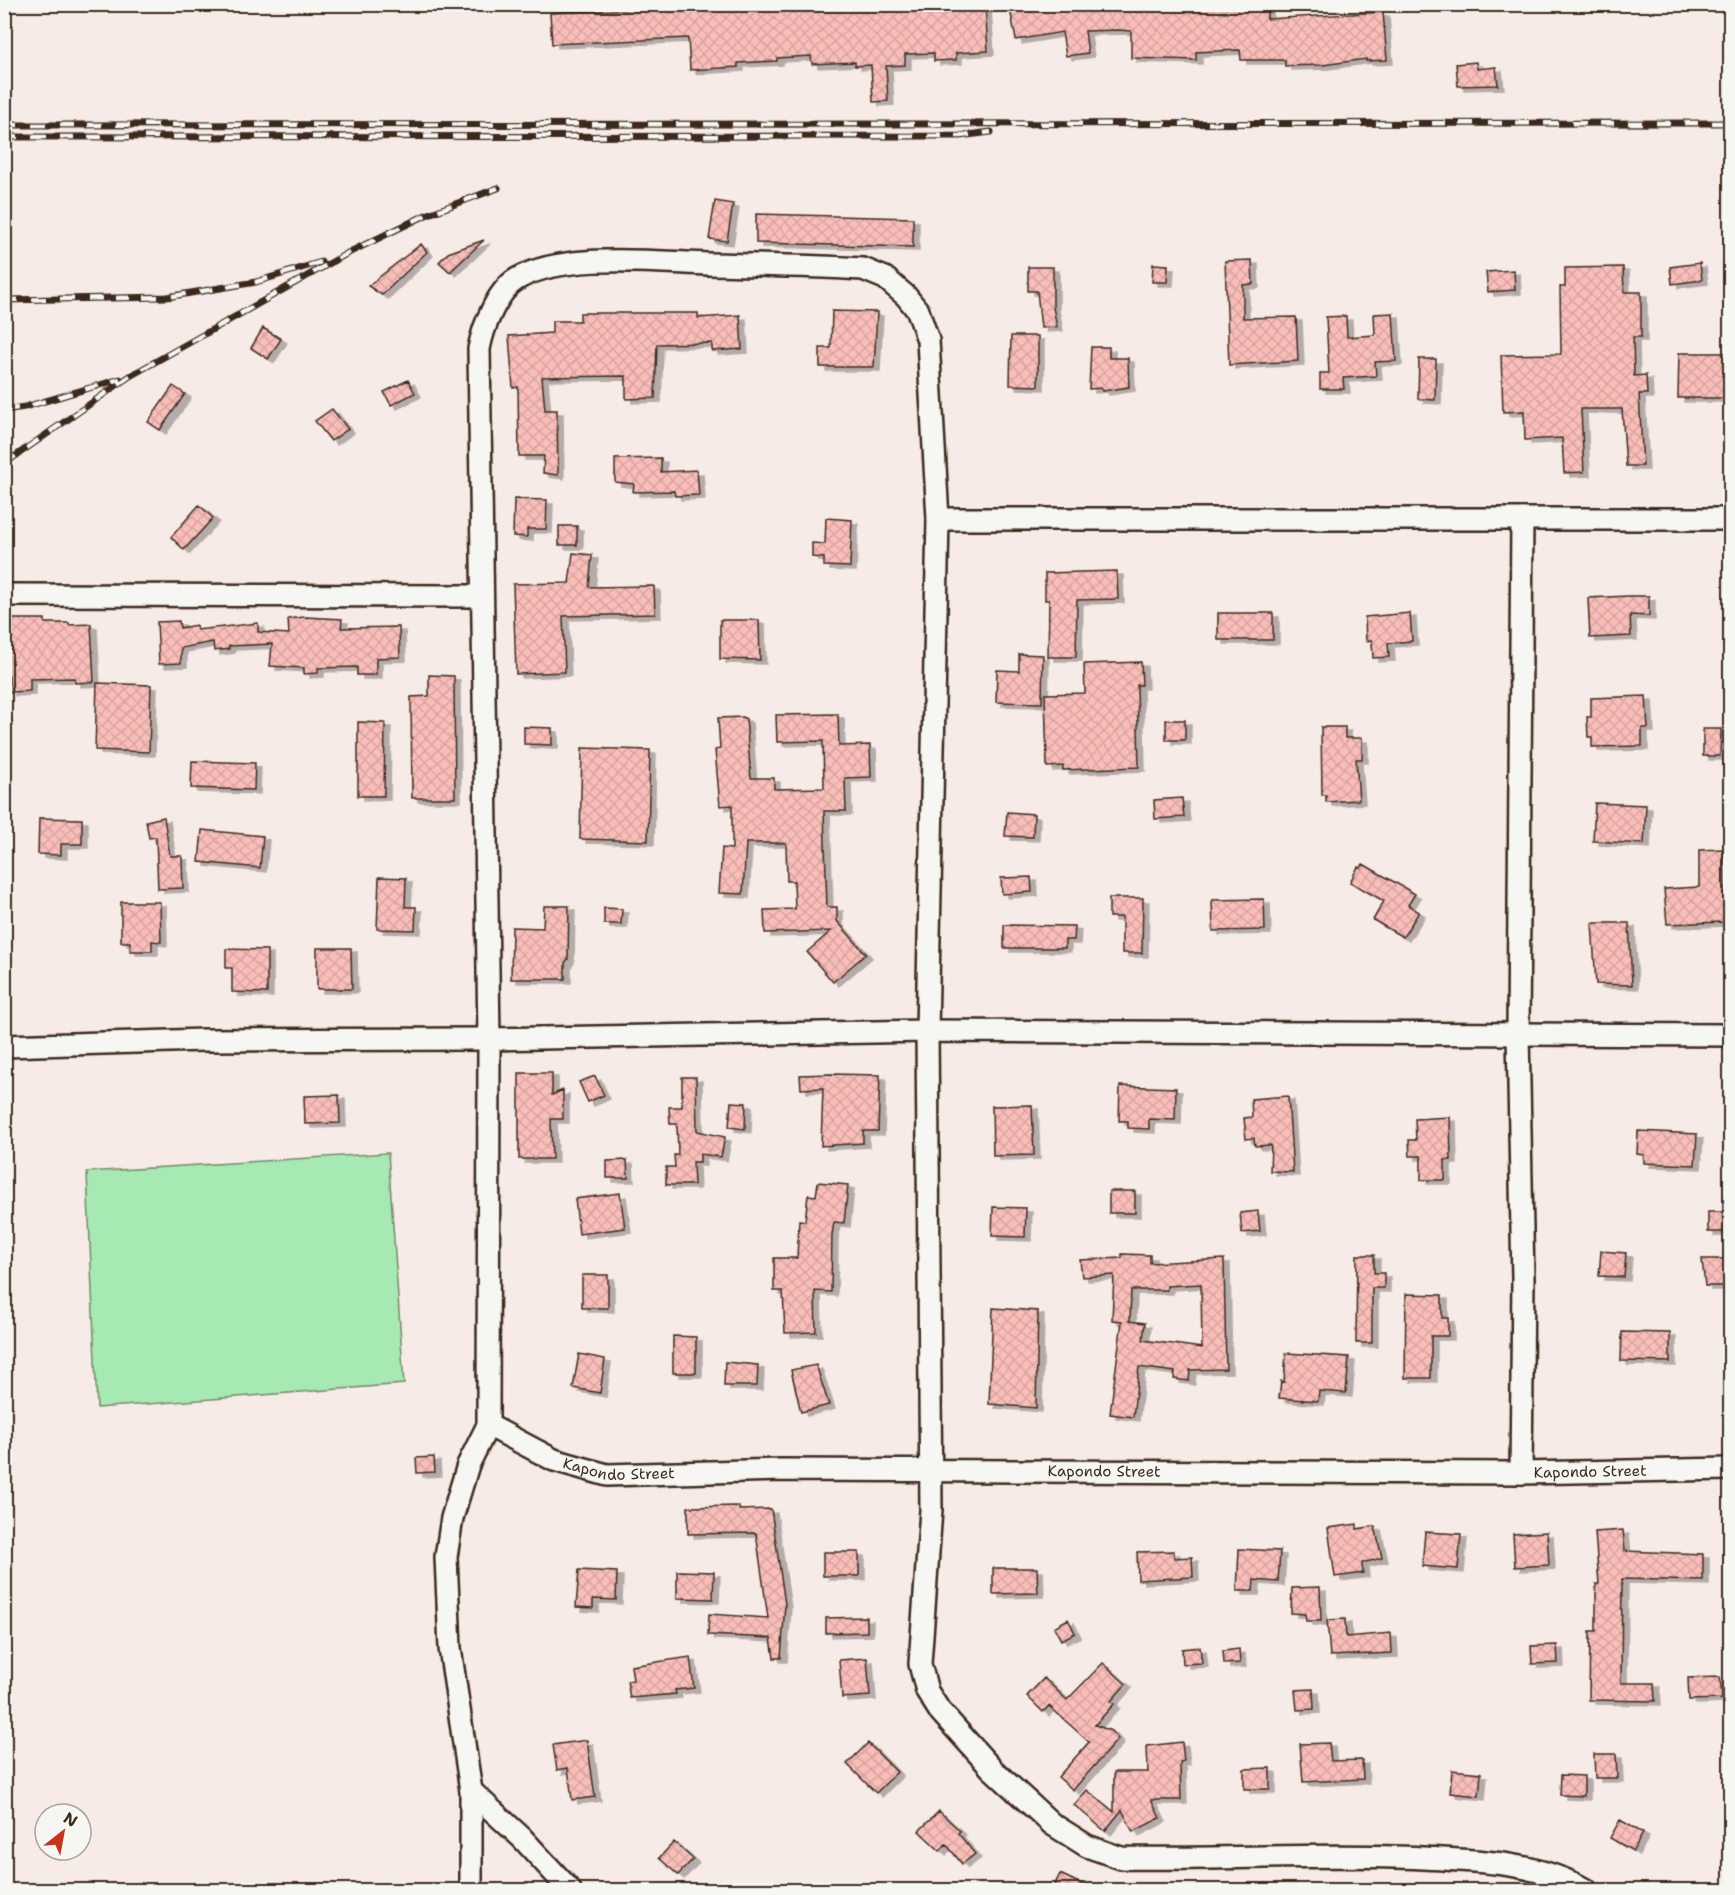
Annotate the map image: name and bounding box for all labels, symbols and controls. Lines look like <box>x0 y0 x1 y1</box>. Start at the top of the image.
street label: Kapondo Street <box>561 1453 675 1485</box>
street label: Kapondo Street <box>1048 1461 1161 1482</box>
street label: Kapondo Street <box>1533 1461 1647 1483</box>
north arrow <box>33 1802 93 1862</box>
text: N <box>60 1807 81 1832</box>

